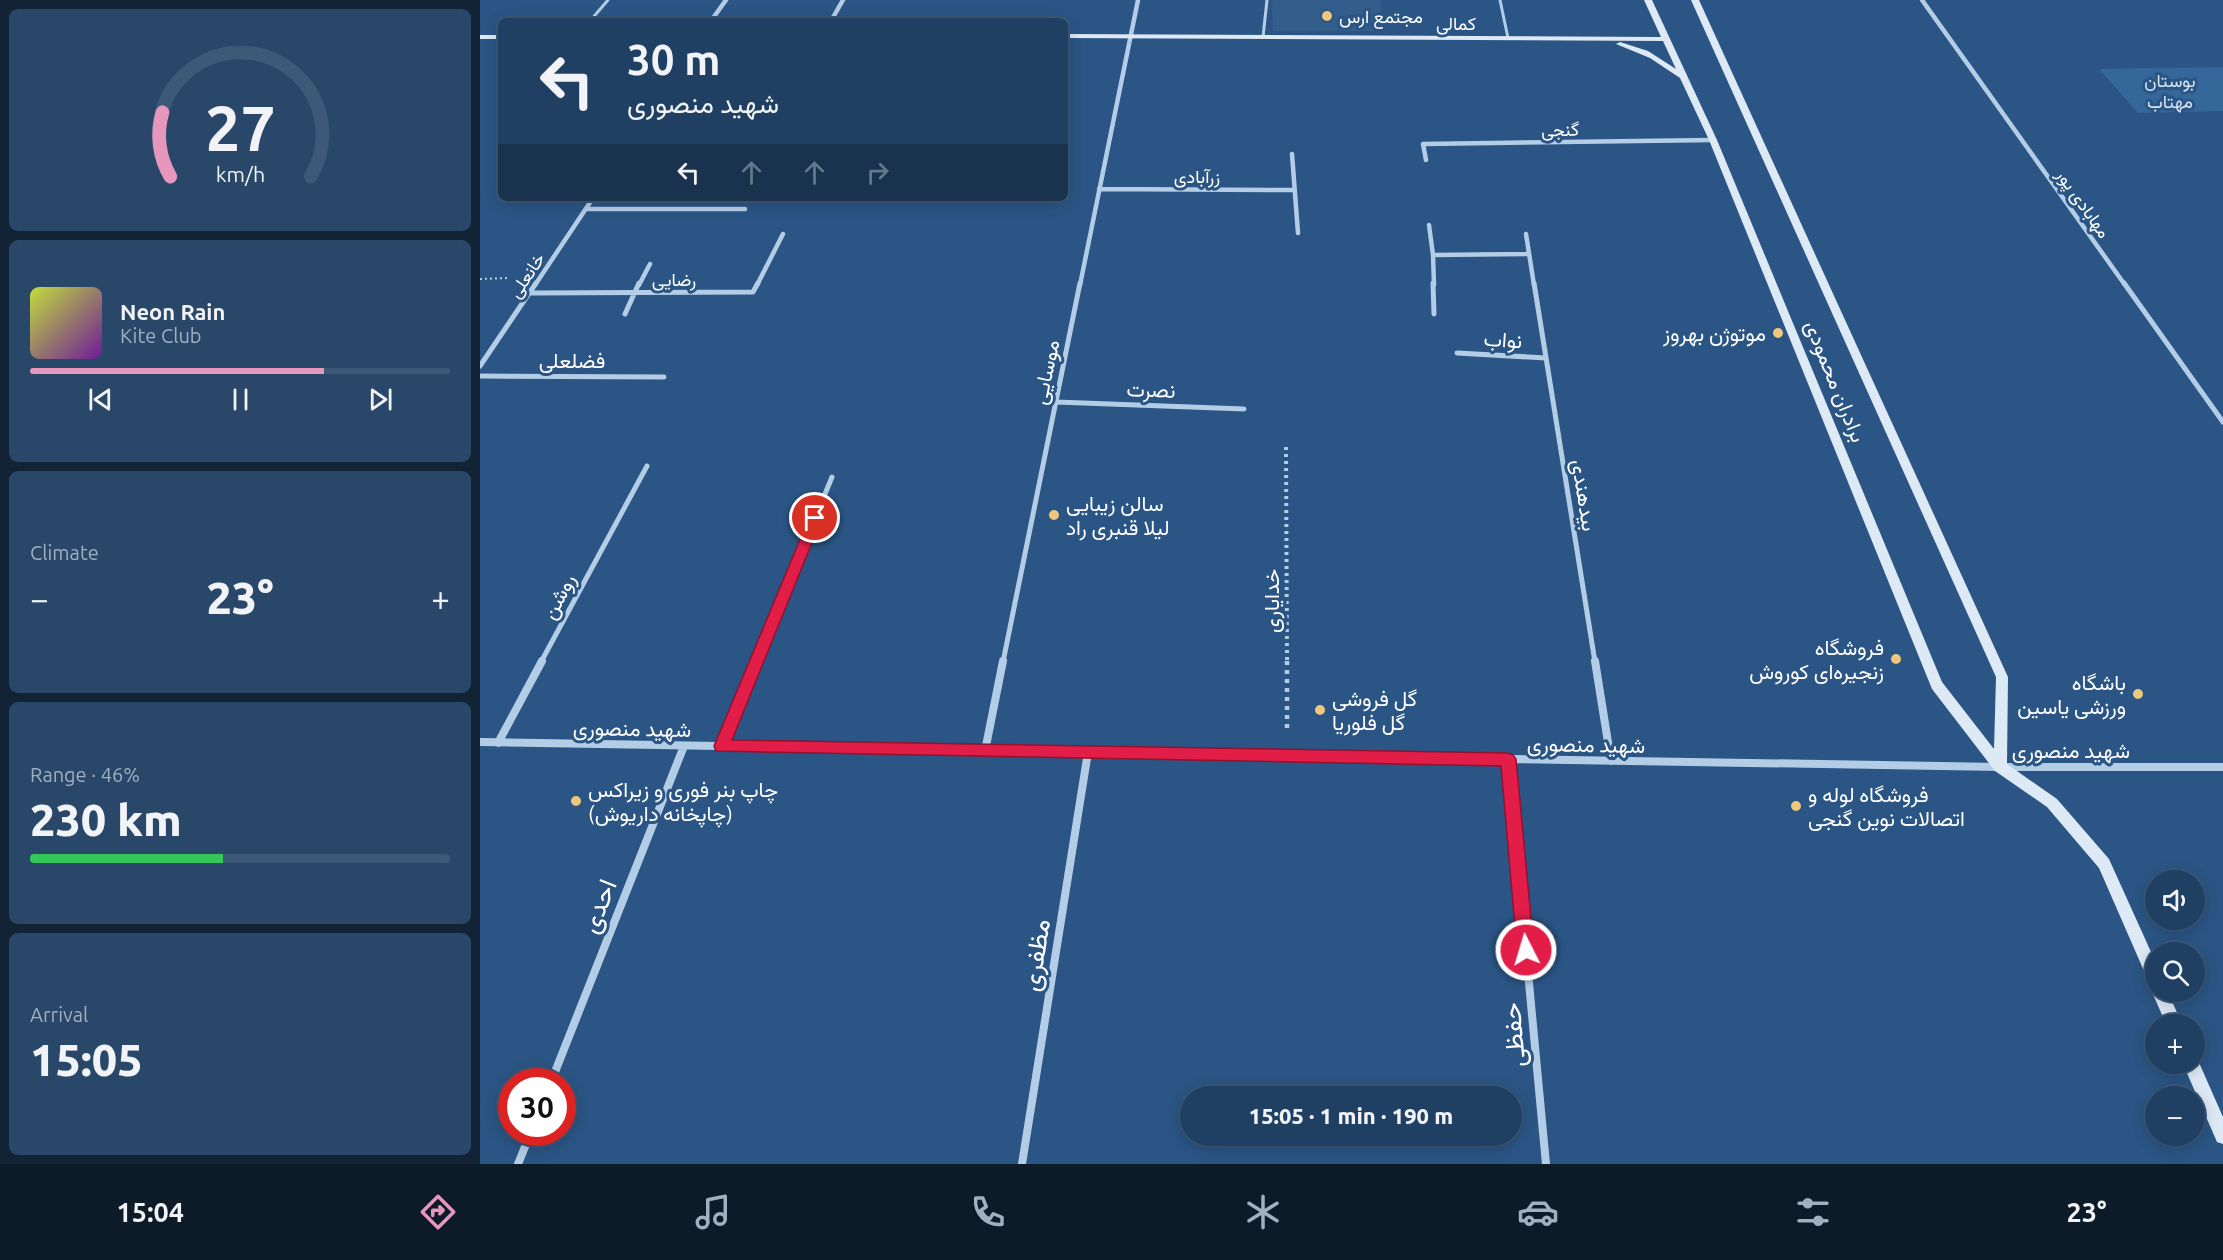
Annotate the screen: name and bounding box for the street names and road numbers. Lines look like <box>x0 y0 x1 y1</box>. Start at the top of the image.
street label: کمالی <box>1436 13 1476 35</box>
street label: گنجی <box>1541 119 1579 141</box>
street label: مهابادی پور <box>2050 164 2115 243</box>
street label: زرآبادی <box>1174 166 1220 188</box>
street label: خانعلی <box>504 249 550 302</box>
street label: رضایی <box>652 269 696 291</box>
street label: برادران محمودی <box>1799 317 1871 446</box>
street label: نواب <box>1483 326 1523 354</box>
street label: موسایی <box>1026 337 1066 407</box>
street label: فضلعلی <box>539 348 605 373</box>
street label: نصرت <box>1126 376 1176 404</box>
street label: بیدهندی <box>1566 457 1603 533</box>
street label: روشن <box>536 569 582 624</box>
street label: خدایاری <box>1259 569 1285 633</box>
street label: شهید منصوری <box>573 715 691 743</box>
street label: شهید منصوری <box>1527 731 1645 759</box>
street label: شهید منصوری <box>2012 738 2130 764</box>
street label: احدی <box>574 875 624 938</box>
street label: مظفری <box>1015 917 1057 994</box>
street label: حفظی <box>1496 1001 1532 1069</box>

